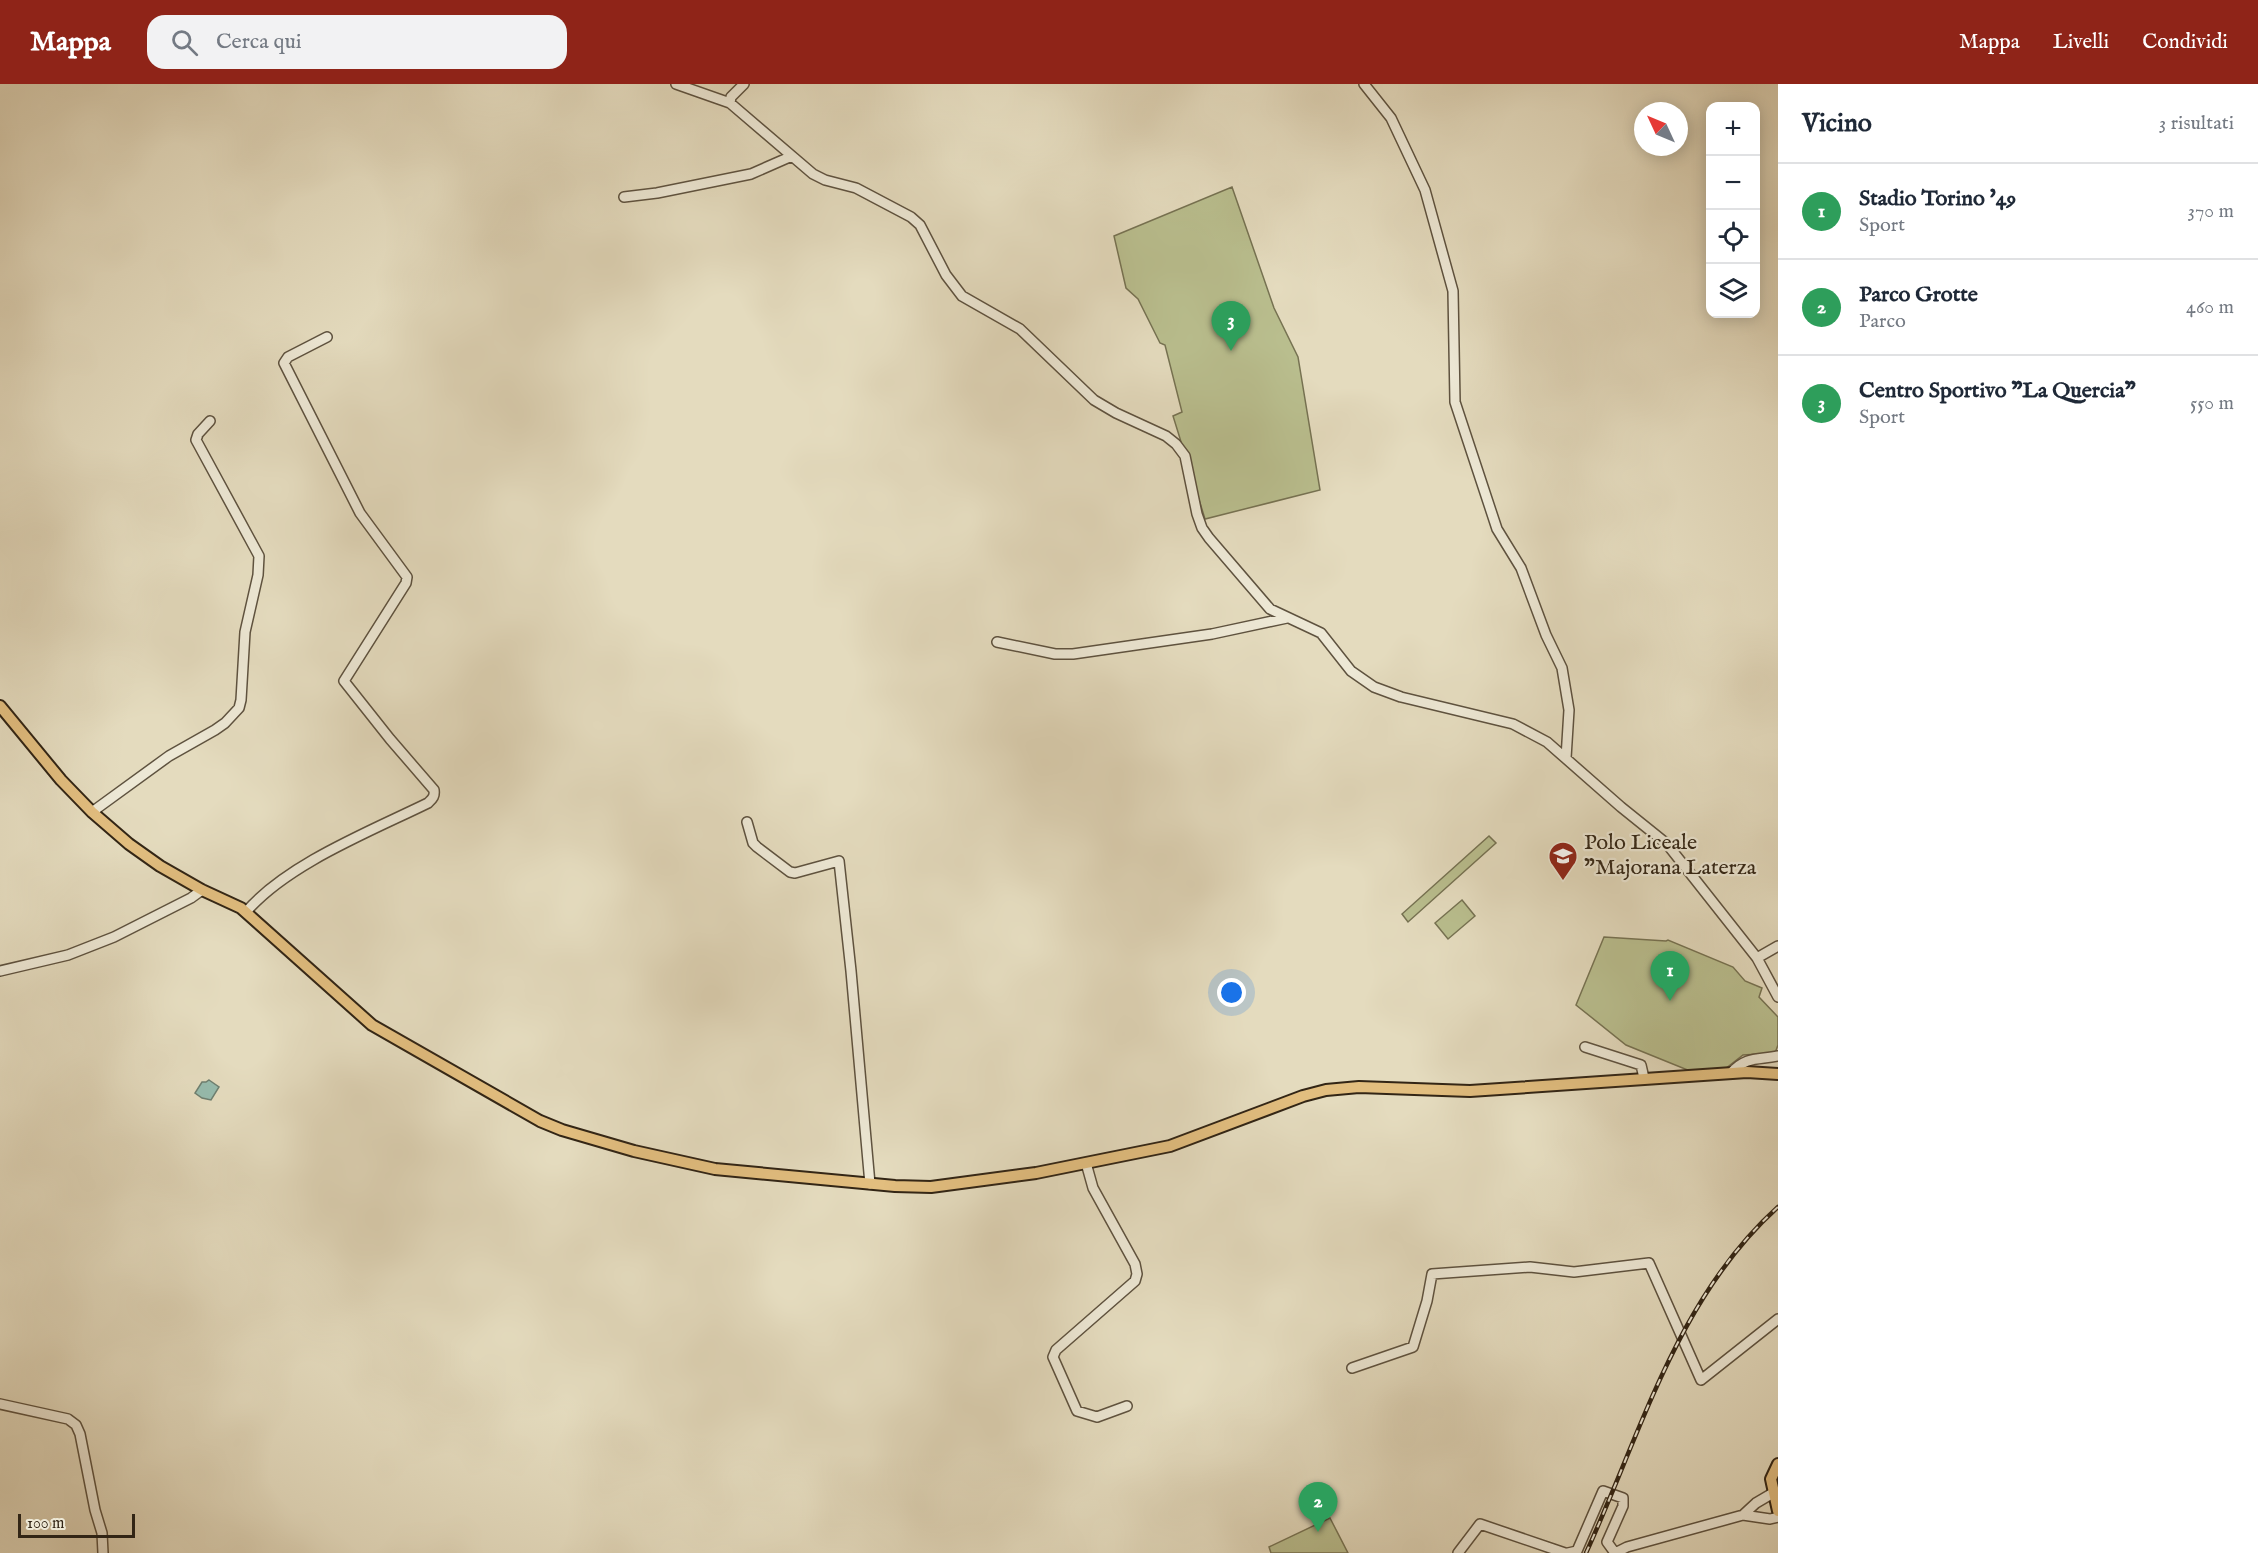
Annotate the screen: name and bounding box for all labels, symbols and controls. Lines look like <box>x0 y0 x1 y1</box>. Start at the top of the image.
search box <box>147 15 567 69</box>
text: Mappa <box>30 25 111 60</box>
icon: search <box>168 26 201 59</box>
text: Cerca qui <box>216 28 302 56</box>
text: Mappa <box>1959 29 2020 56</box>
text: Livelli <box>2053 29 2109 56</box>
text: Condividi <box>2142 29 2228 56</box>
north arrow <box>1634 102 1688 156</box>
map controls <box>1706 102 1760 318</box>
button: + <box>1706 102 1760 156</box>
text: Vicino <box>1802 107 1872 140</box>
text: 3 risultati <box>2159 111 2234 136</box>
button: − <box>1706 156 1760 210</box>
text: Stadio Torino '49 <box>1859 185 2016 213</box>
text: 1 <box>1818 199 1825 224</box>
text: 370 m <box>2188 199 2234 224</box>
button: locate <box>1706 210 1760 264</box>
text: Sport <box>1859 213 1905 238</box>
button: layers <box>1706 264 1760 318</box>
text: Parco Grotte <box>1859 281 1978 309</box>
text: 2 <box>1817 295 1826 320</box>
text: 460 m <box>2186 295 2234 320</box>
pin: 3 <box>1212 302 1250 351</box>
text: Parco <box>1859 309 1906 334</box>
text: Centro Sportivo "La Quercia" <box>1859 377 2136 405</box>
text: 3 <box>1818 391 1825 416</box>
text: 550 m <box>2190 391 2234 416</box>
text: Sport <box>1859 405 1905 430</box>
place label: Polo Liceale "Majorana Laterza <box>1584 829 1757 882</box>
school or university icon: Polo Liceale "Majorana Laterza <box>1547 840 1579 882</box>
pin: 1 <box>1650 952 1690 1001</box>
your location <box>1217 978 1246 1007</box>
pin: 2 <box>1298 1482 1338 1532</box>
scale bar <box>18 1511 135 1538</box>
text: 100 m <box>27 1514 64 1534</box>

